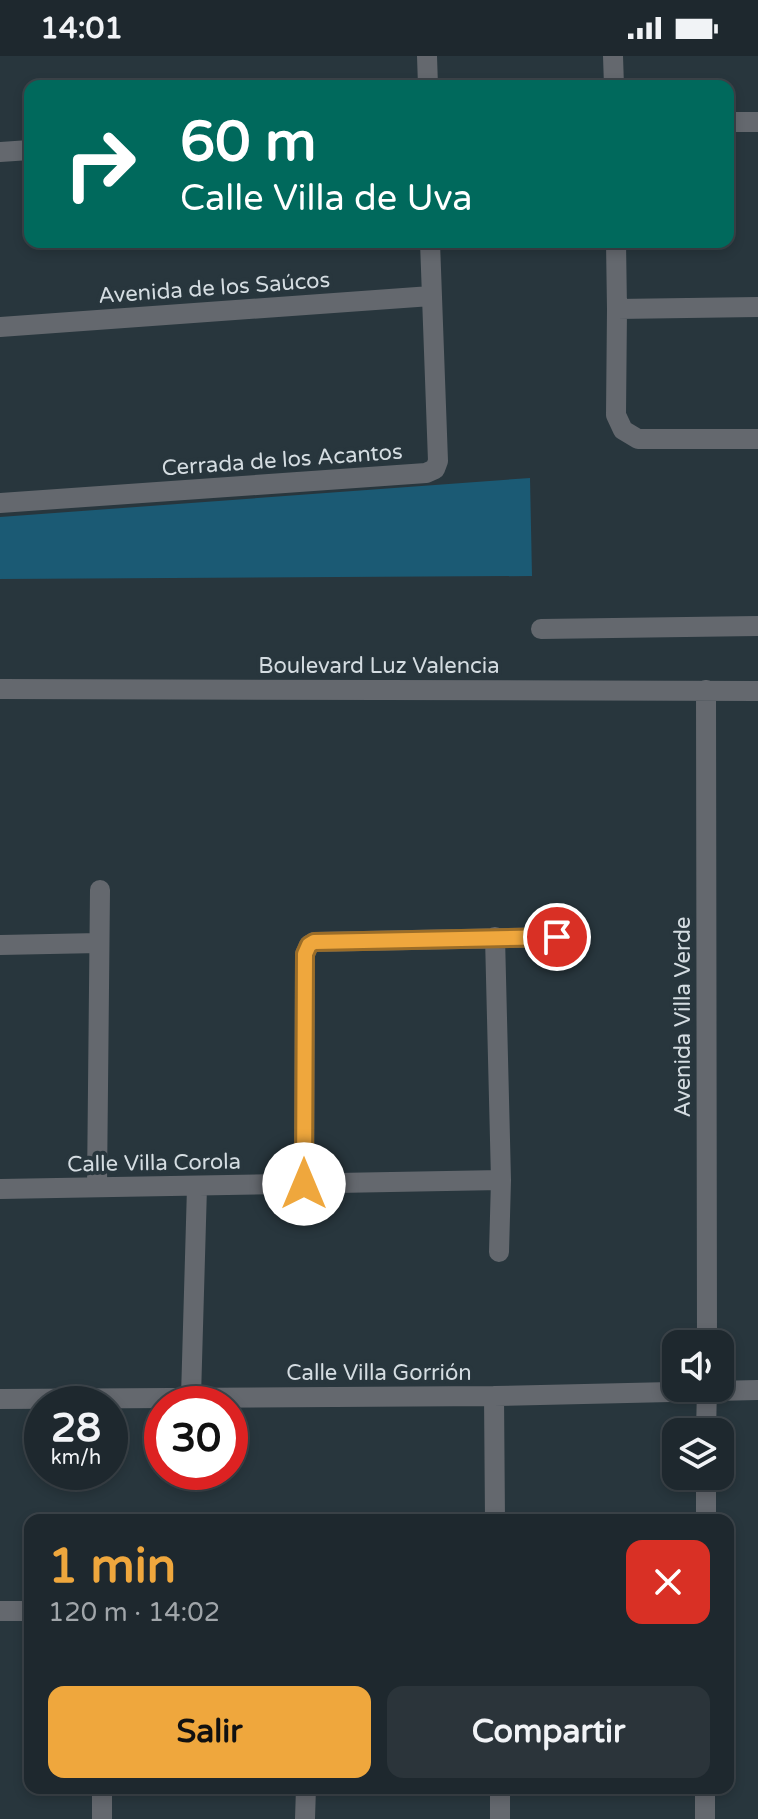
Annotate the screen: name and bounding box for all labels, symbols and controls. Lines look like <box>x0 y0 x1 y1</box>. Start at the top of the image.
text: 14:01 <box>40 10 123 47</box>
text: 60 m <box>180 109 316 176</box>
icon: right <box>48 112 152 216</box>
text: Calle Villa de Uva <box>180 177 473 220</box>
street label: Avenida de los Saúcos <box>97 267 331 309</box>
street label: Cerrada de los Acantos <box>161 439 403 481</box>
street label: Boulevard Luz Valencia <box>258 653 500 679</box>
pin <box>523 903 591 971</box>
icon: arrive <box>535 915 579 959</box>
street label: Avenida Villa Verde <box>670 917 696 1117</box>
position arrow <box>262 1142 346 1226</box>
street label: Calle Villa Corola <box>67 1148 241 1178</box>
map controls <box>662 1330 734 1490</box>
button: sound <box>662 1330 734 1402</box>
street label: Calle Villa Gorrión <box>286 1360 472 1386</box>
speed limit sign: 30 <box>144 1386 248 1490</box>
text: 28 <box>51 1404 101 1452</box>
button: layers <box>662 1418 734 1490</box>
text: km/h <box>51 1446 101 1470</box>
text: 1 min <box>48 1538 176 1596</box>
button: close <box>626 1540 710 1624</box>
text: 120 m · 14:02 <box>48 1597 220 1628</box>
button: Salir <box>48 1686 371 1778</box>
button: Compartir <box>387 1686 710 1778</box>

